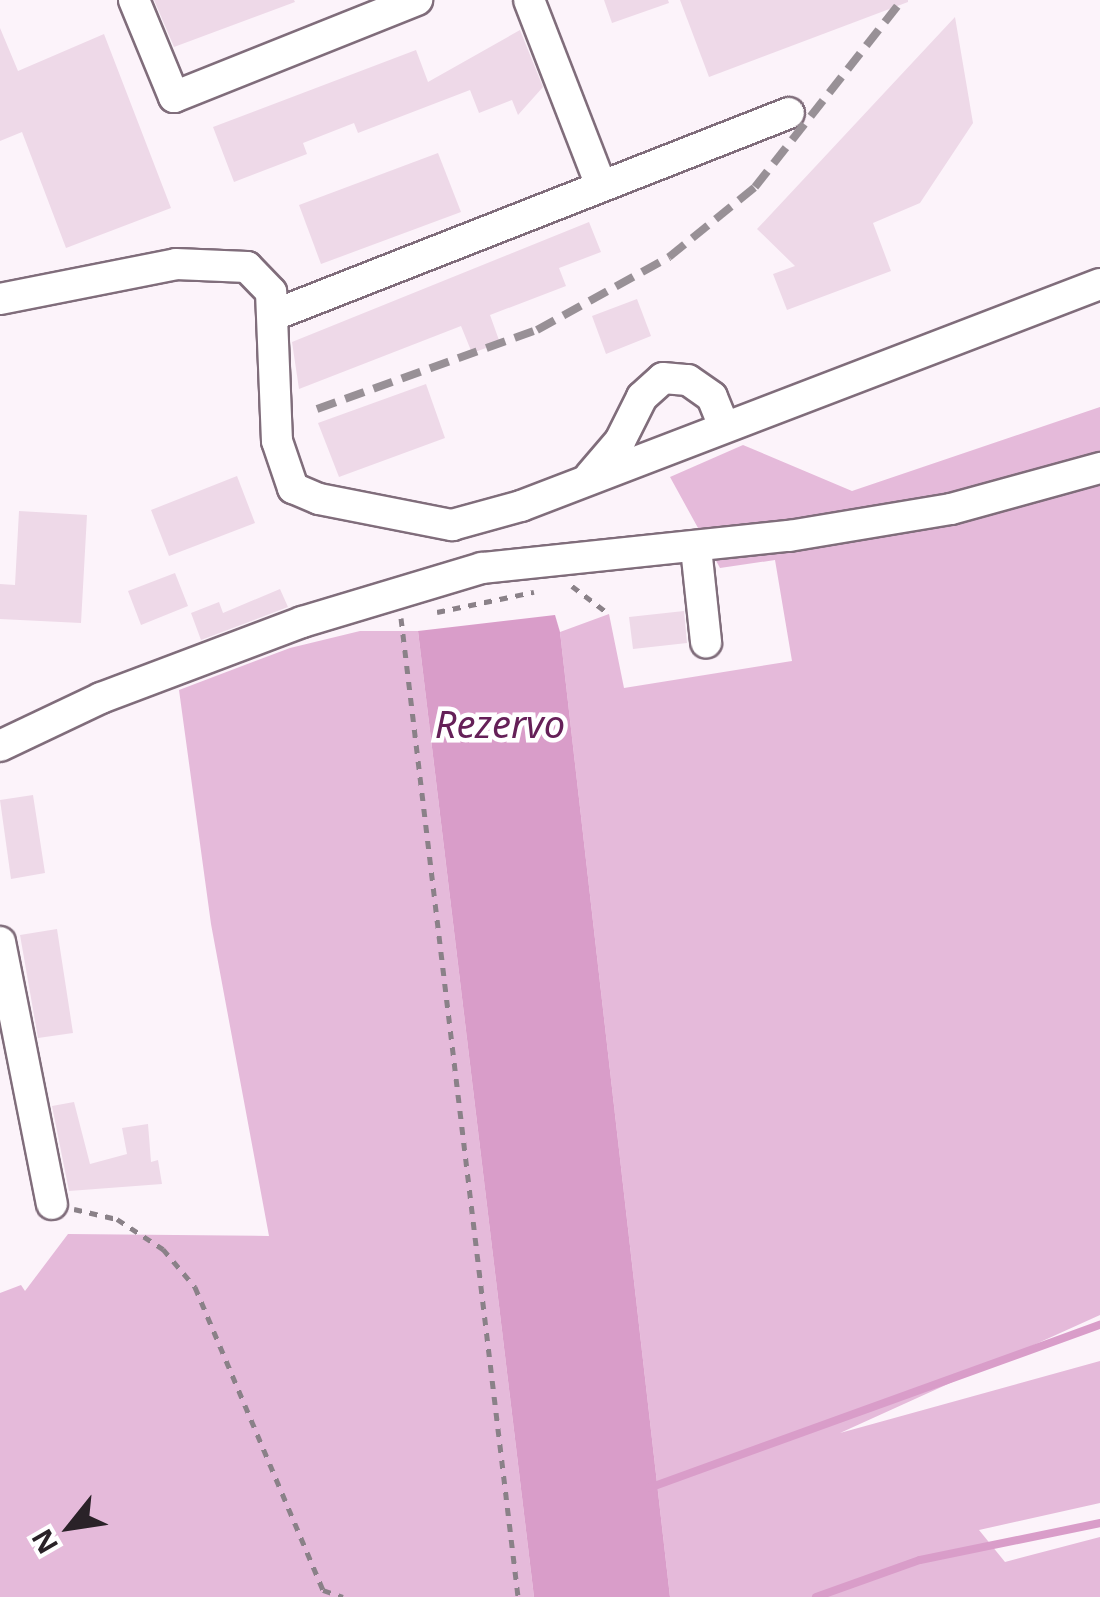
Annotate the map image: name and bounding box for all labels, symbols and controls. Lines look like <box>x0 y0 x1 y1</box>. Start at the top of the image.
water label: Rezervo <box>435 701 565 747</box>
north arrow <box>20 1477 120 1577</box>
text: N <box>22 1523 66 1561</box>

